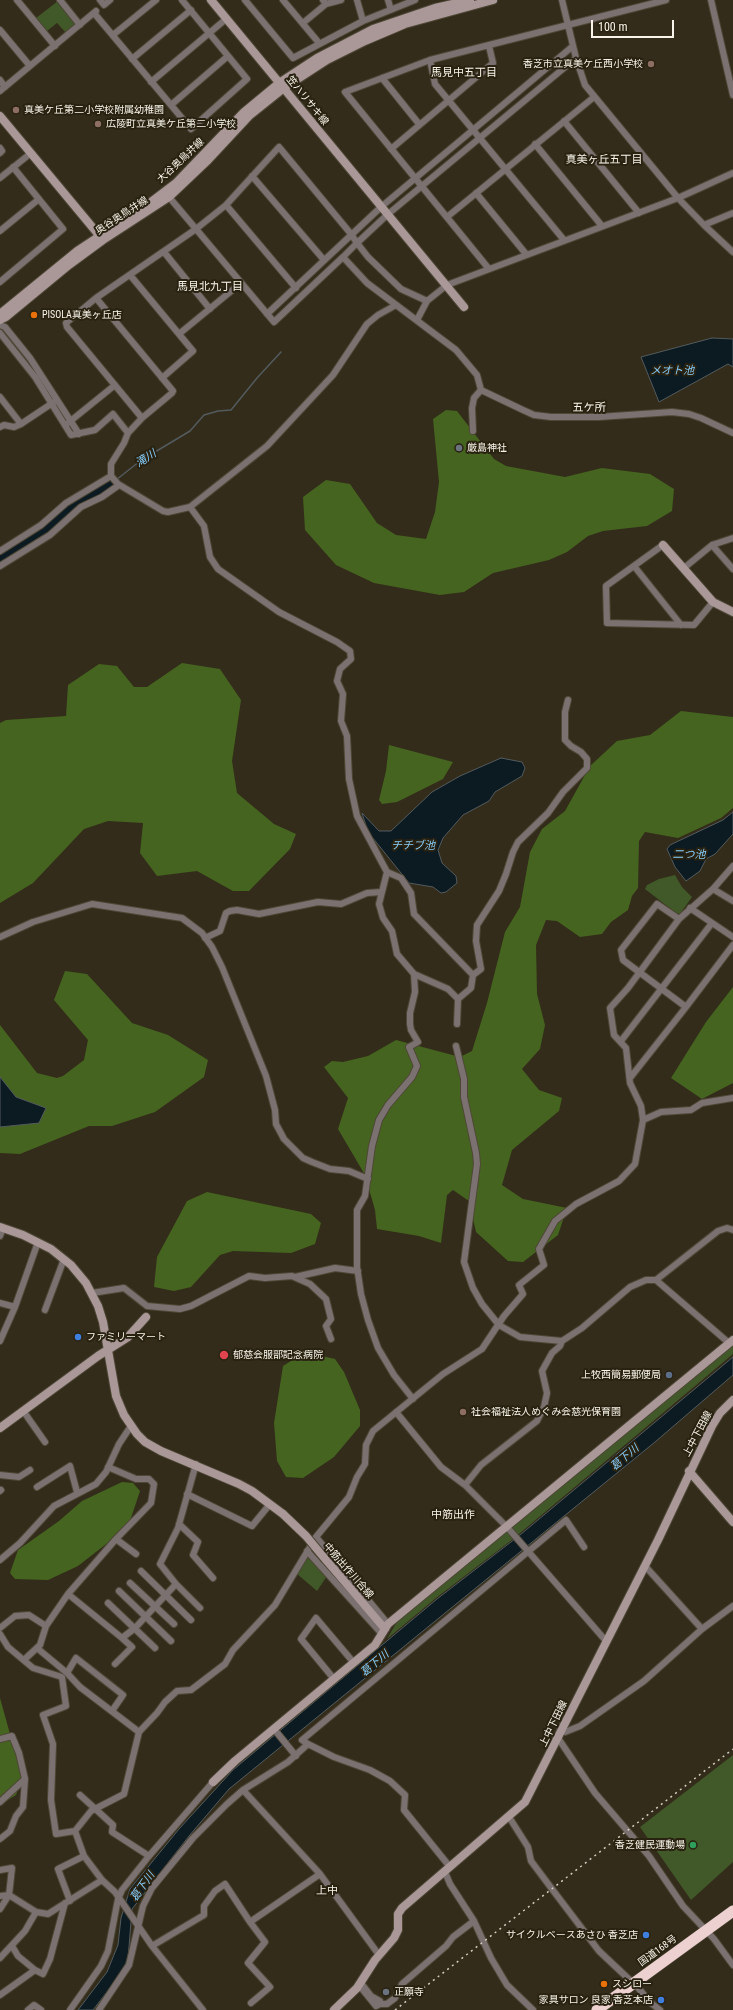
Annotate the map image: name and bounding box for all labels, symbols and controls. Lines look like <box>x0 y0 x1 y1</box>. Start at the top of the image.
scale bar <box>593 12 676 38</box>
text: 100 m <box>598 20 628 34</box>
place label: 香芝市立真美ケ丘西小学校 <box>523 58 643 70</box>
marker: 香芝市立真美ケ丘西小学校 <box>646 59 656 69</box>
district label: 馬見中五丁目 <box>431 66 497 80</box>
street label: 笠ハリサキ線 <box>283 74 331 128</box>
place label: 真美ケ丘第二小学校附属幼稚園 <box>24 104 164 116</box>
marker: 真美ケ丘第二小学校附属幼稚園 <box>11 105 21 115</box>
place label: 広陵町立真美ケ丘第二小学校 <box>106 118 236 130</box>
marker: 広陵町立真美ケ丘第二小学校 <box>93 119 103 129</box>
street label: 大谷奥鳥井線 <box>155 136 207 186</box>
district label: 真美ヶ丘五丁目 <box>566 153 642 167</box>
street label: 奥谷奥鳥井線 <box>94 195 150 237</box>
district label: 馬見北九丁目 <box>177 280 243 294</box>
place label: PISOLA真美ヶ丘店 <box>42 309 122 321</box>
marker: PISOLA真美ヶ丘店 <box>29 310 39 320</box>
water label: メオト池 <box>650 364 694 378</box>
district label: 五ケ所 <box>573 401 605 415</box>
place label: 厳島神社 <box>467 442 507 454</box>
marker: 厳島神社 <box>454 443 464 453</box>
water label: 滝川 <box>133 448 159 470</box>
water label: チチブ池 <box>391 839 435 853</box>
water label: 二つ池 <box>673 848 705 862</box>
place label: ファミリーマート <box>86 1331 166 1343</box>
marker: ファミリーマート <box>73 1332 83 1342</box>
marker: 郁慈会服部記念病院 <box>218 1349 230 1361</box>
place label: 郁慈会服部記念病院 <box>233 1349 323 1361</box>
place label: 上牧西簡易郵便局 <box>581 1369 661 1381</box>
marker: 上牧西簡易郵便局 <box>664 1370 674 1380</box>
place label: 社会福祉法人めぐみ会慈光保育園 <box>471 1406 621 1418</box>
marker: 社会福祉法人めぐみ会慈光保育園 <box>458 1407 468 1417</box>
street label: 上中下田線 <box>681 1409 715 1459</box>
water label: 葛下川 <box>608 1442 642 1474</box>
district label: 中筋出作 <box>431 1508 475 1522</box>
street label: 中筋出作川合線 <box>321 1541 375 1601</box>
water label: 葛下川 <box>358 1648 392 1680</box>
street label: 上中下田線 <box>538 1699 570 1749</box>
place label: 香芝健民運動場 <box>615 1839 685 1851</box>
marker: 香芝健民運動場 <box>688 1840 698 1850</box>
water label: 葛下川 <box>128 1870 158 1904</box>
district label: 上中 <box>316 1884 338 1898</box>
place label: サイクルベースあさひ 香芝店 <box>506 1929 638 1941</box>
marker: サイクルベースあさひ 香芝店 <box>641 1930 651 1940</box>
street label: 国道168号 <box>636 1933 680 1969</box>
place label: スシロー <box>612 1978 652 1990</box>
marker: スシロー <box>599 1979 609 1989</box>
place label: 正願寺 <box>394 1986 424 1998</box>
marker: 正願寺 <box>381 1987 391 1997</box>
place label: 家具サロン 良家 香芝本店 <box>538 1994 653 2006</box>
marker: 家具サロン 良家 香芝本店 <box>656 1995 666 2005</box>

